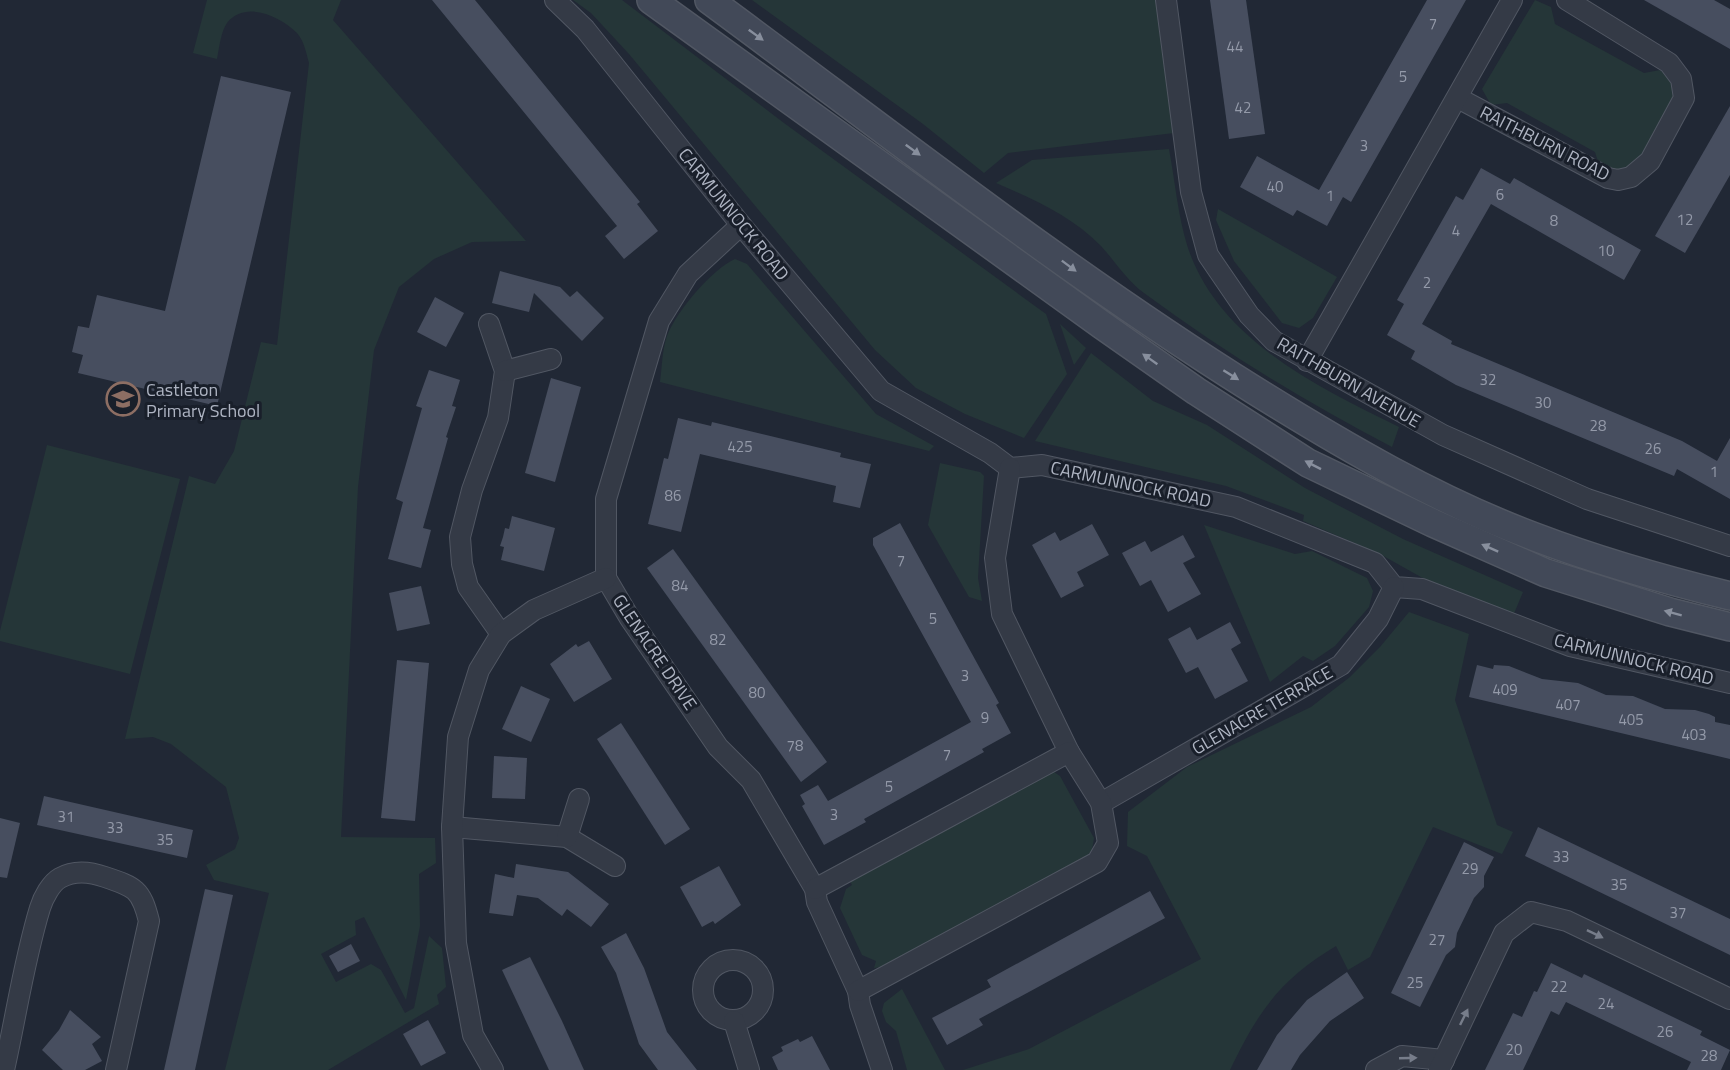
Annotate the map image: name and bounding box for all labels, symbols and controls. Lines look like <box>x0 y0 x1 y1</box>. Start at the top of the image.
house number: 7 <box>1429 12 1437 35</box>
one-way arrow <box>748 28 763 40</box>
house number: 44 <box>1227 35 1243 58</box>
house number: 5 <box>1399 65 1407 88</box>
house number: 42 <box>1235 96 1251 119</box>
street label: RAITHBURN ROAD <box>1475 99 1615 187</box>
house number: 3 <box>1360 134 1368 157</box>
street label: CARMUNNOCK ROAD <box>672 142 796 286</box>
one-way arrow <box>904 144 920 156</box>
house number: 40 <box>1267 175 1283 198</box>
house number: 6 <box>1496 183 1504 206</box>
house number: 1 <box>1326 184 1334 207</box>
house number: 12 <box>1677 208 1693 231</box>
house number: 8 <box>1550 209 1558 232</box>
house number: 4 <box>1452 219 1460 242</box>
house number: 10 <box>1598 239 1614 262</box>
one-way arrow <box>1062 260 1077 272</box>
house number: 2 <box>1423 271 1431 294</box>
street label: RAITHBURN AVENUE <box>1272 330 1426 434</box>
one-way arrow <box>1142 354 1158 365</box>
house number: 32 <box>1480 368 1496 391</box>
one-way arrow <box>1223 370 1239 381</box>
place label: Castleton Primary School <box>146 376 260 424</box>
school or university icon: Castleton Primary School <box>105 381 141 417</box>
house number: 30 <box>1535 391 1551 414</box>
house number: 28 <box>1590 414 1606 437</box>
house number: 425 <box>727 435 753 458</box>
house number: 26 <box>1645 437 1661 460</box>
street label: CARMUNNOCK ROAD <box>1048 454 1214 514</box>
one-way arrow <box>1305 460 1322 470</box>
house number: 1 <box>1710 460 1718 483</box>
house number: 86 <box>665 484 681 507</box>
one-way arrow <box>1480 543 1498 553</box>
house number: 7 <box>897 549 905 572</box>
house number: 84 <box>672 574 688 597</box>
street label: GLENACRE DRIVE <box>606 589 704 715</box>
house number: 5 <box>929 607 937 630</box>
one-way arrow <box>1664 608 1682 617</box>
street label: CARMUNNOCK ROAD <box>1551 626 1717 692</box>
house number: 82 <box>710 628 726 651</box>
street label: GLENACRE TERRACE <box>1186 659 1338 761</box>
house number: 3 <box>961 664 969 687</box>
house number: 409 <box>1492 678 1518 701</box>
house number: 80 <box>749 681 765 704</box>
house number: 407 <box>1555 693 1581 716</box>
house number: 9 <box>981 706 989 729</box>
house number: 405 <box>1618 708 1644 731</box>
house number: 403 <box>1681 723 1707 746</box>
house number: 78 <box>787 734 803 757</box>
house number: 7 <box>943 743 951 766</box>
house number: 5 <box>885 775 893 798</box>
house number: 3 <box>830 803 838 826</box>
house number: 31 <box>58 805 74 828</box>
house number: 33 <box>107 816 123 839</box>
house number: 35 <box>157 828 173 851</box>
house number: 33 <box>1553 845 1569 868</box>
house number: 29 <box>1462 857 1478 880</box>
house number: 35 <box>1611 873 1627 896</box>
house number: 37 <box>1670 901 1686 924</box>
house number: 27 <box>1429 928 1445 951</box>
one-way arrow <box>1586 930 1603 939</box>
house number: 25 <box>1407 971 1423 994</box>
house number: 22 <box>1551 975 1567 998</box>
house number: 24 <box>1598 992 1614 1015</box>
one-way arrow <box>1459 1009 1469 1026</box>
house number: 26 <box>1657 1020 1673 1043</box>
house number: 20 <box>1506 1038 1522 1061</box>
house number: 28 <box>1701 1044 1717 1067</box>
one-way arrow <box>1399 1053 1418 1062</box>

